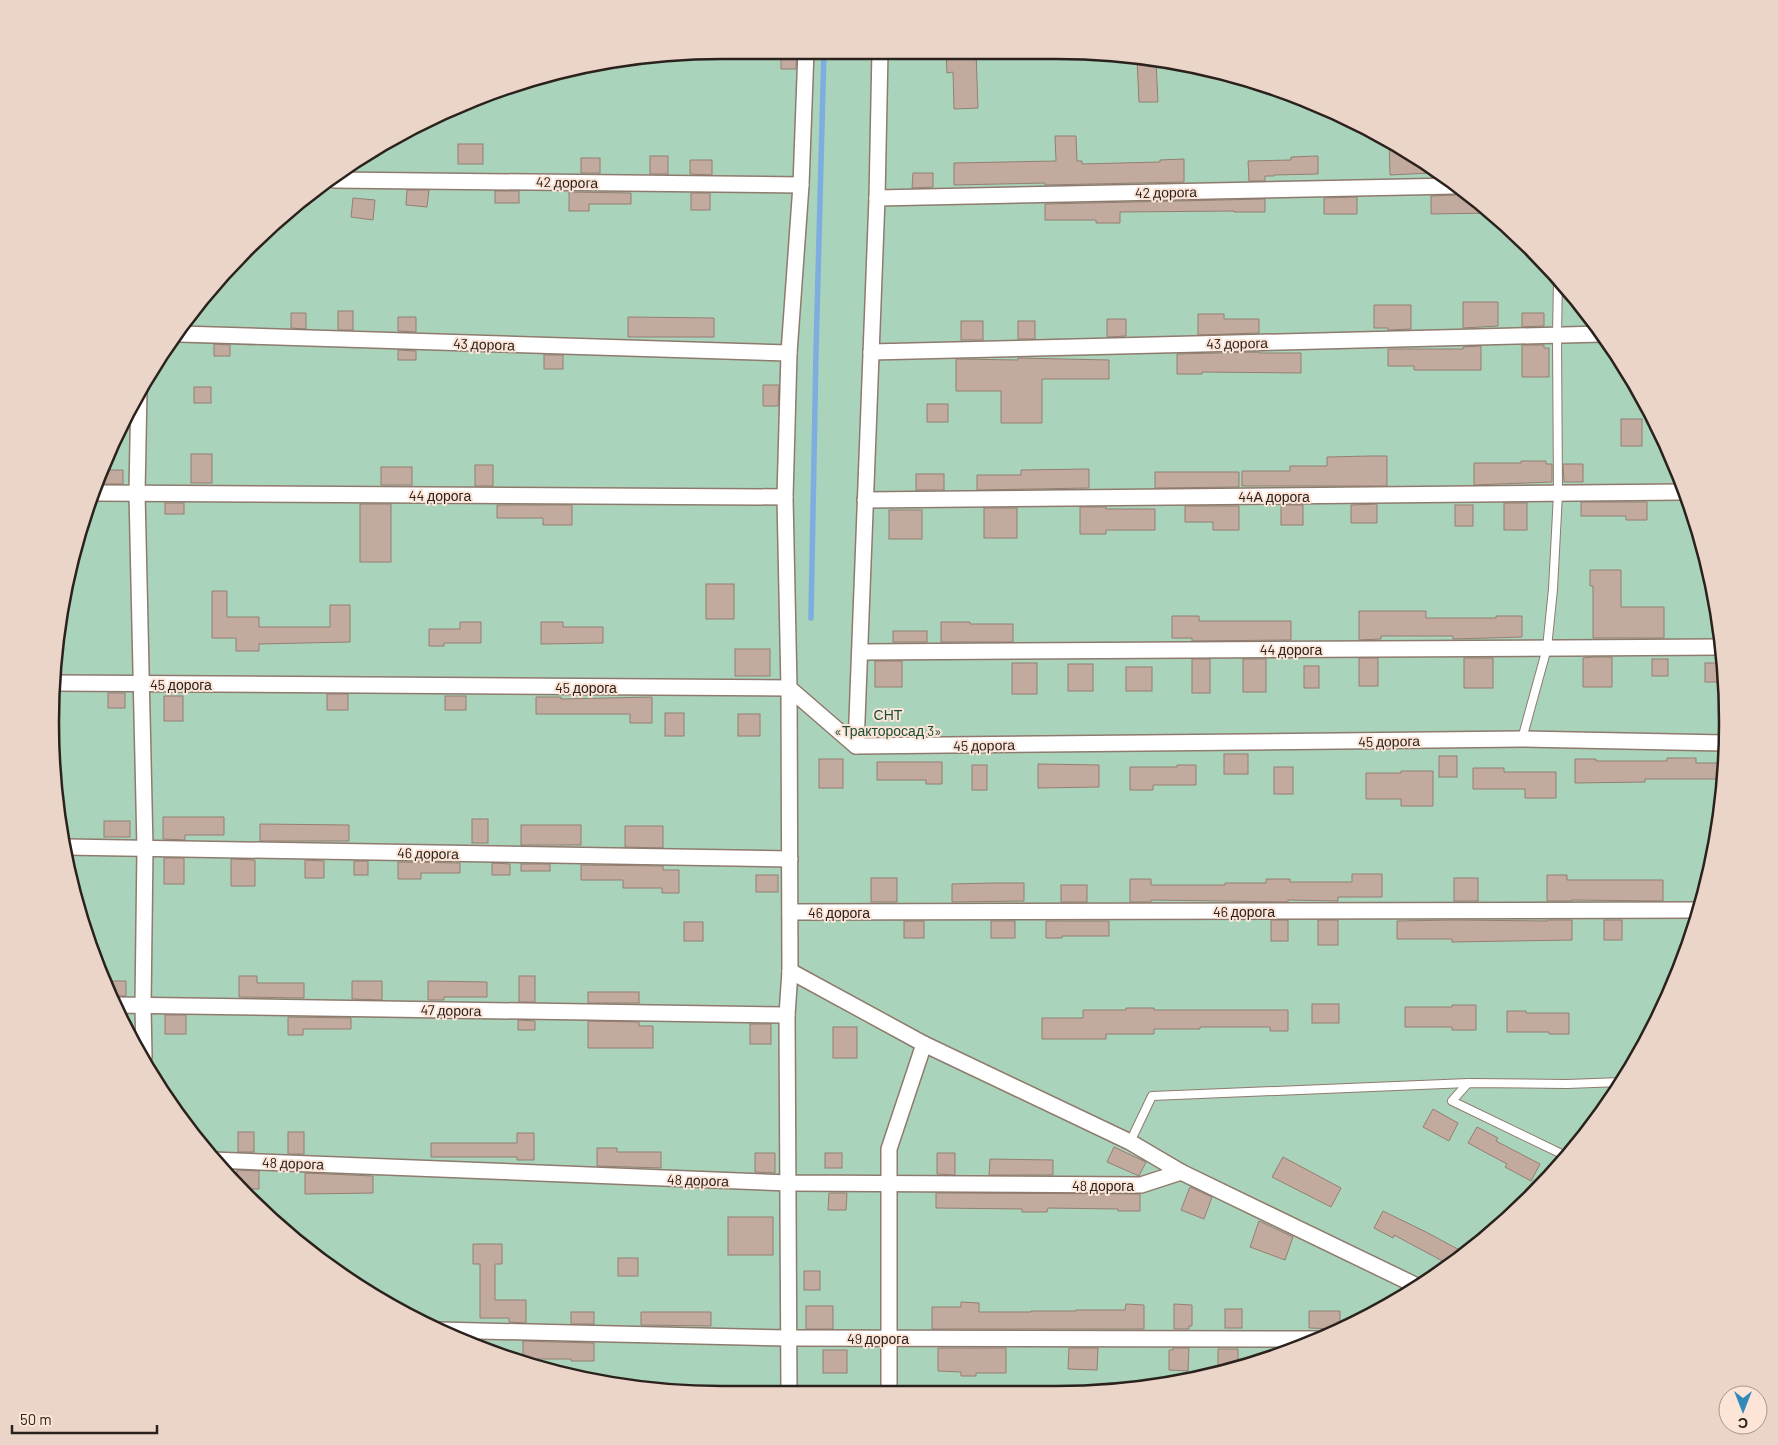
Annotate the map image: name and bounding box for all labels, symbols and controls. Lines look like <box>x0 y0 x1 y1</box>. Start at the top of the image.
street label: 42 дорога <box>536 173 598 191</box>
street label: 42 дорога <box>1135 183 1197 201</box>
street label: 43 дорога <box>453 334 515 354</box>
street label: 43 дорога <box>1206 334 1268 352</box>
street label: 44 дорога <box>409 487 471 504</box>
street label: 44А дорога <box>1238 488 1310 505</box>
street label: 44 дорога <box>1260 641 1322 658</box>
street label: 45 дорога <box>150 676 212 693</box>
street label: 45 дорога <box>555 679 617 696</box>
park label: СНТ «Тракторосад 3» <box>834 706 942 739</box>
street label: 45 дорога <box>1358 732 1420 750</box>
street label: 45 дорога <box>953 736 1015 754</box>
street label: 46 дорога <box>397 844 459 862</box>
street label: 46 дорога <box>1213 903 1275 920</box>
street label: 46 дорога <box>808 904 870 921</box>
street label: 47 дорога <box>420 1001 482 1019</box>
street label: 48 дорога <box>262 1153 324 1173</box>
street label: 48 дорога <box>667 1170 729 1190</box>
street label: 48 дорога <box>1072 1177 1134 1194</box>
street label: 49 дорога <box>847 1330 909 1347</box>
north arrow <box>1718 1385 1768 1435</box>
scale bar <box>12 1402 158 1434</box>
text: 50 m <box>20 1410 52 1428</box>
text: С <box>1738 1415 1748 1432</box>

